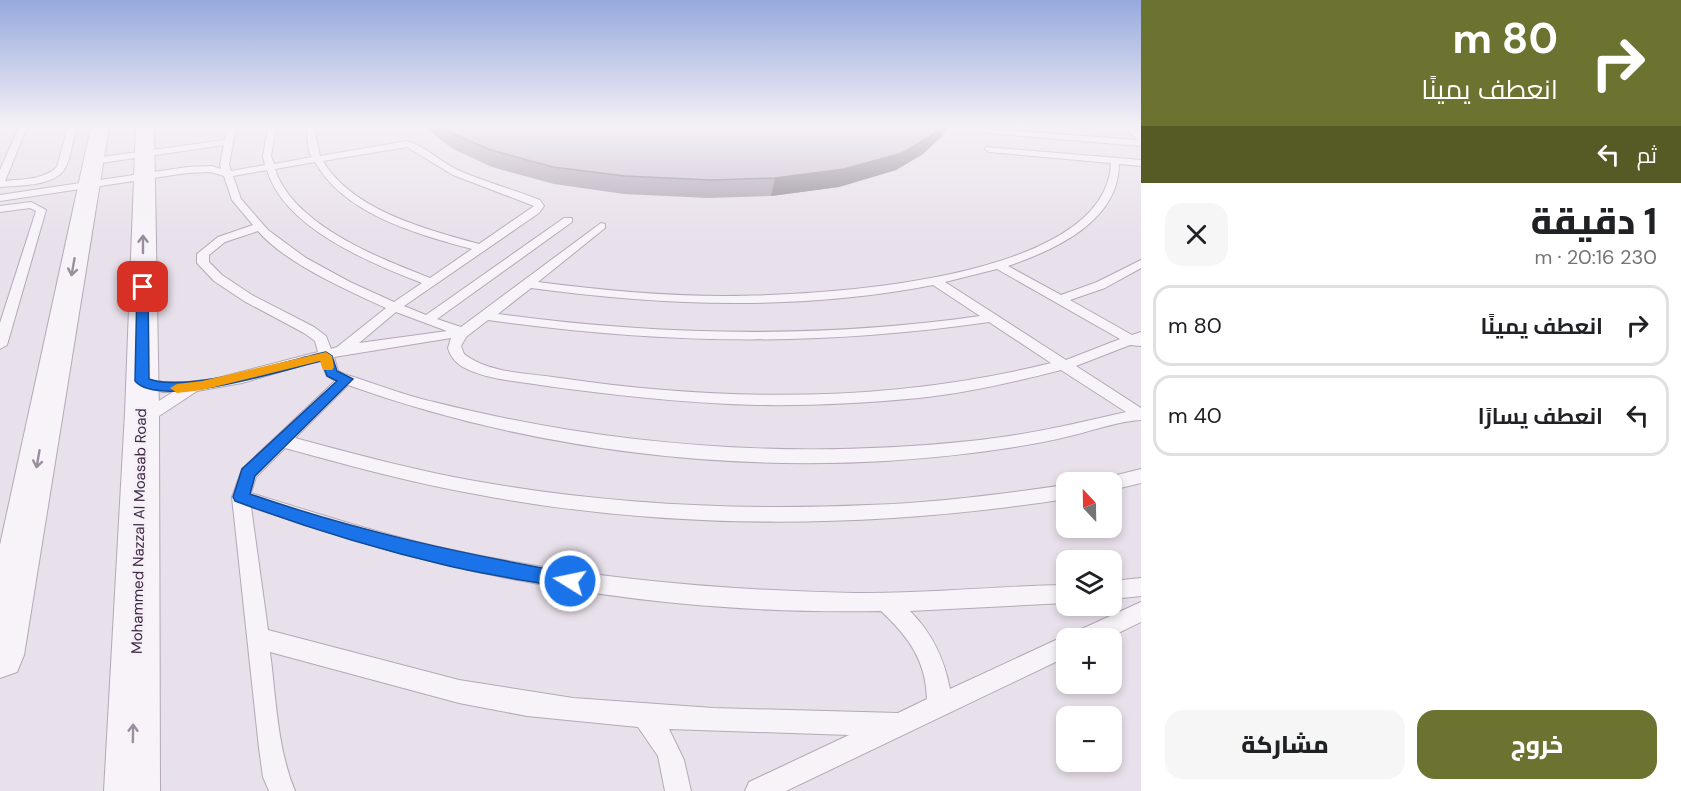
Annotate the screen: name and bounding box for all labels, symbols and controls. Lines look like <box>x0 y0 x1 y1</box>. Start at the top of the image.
text: 80 m <box>1452 11 1558 66</box>
icon: right <box>1579 24 1657 102</box>
text: انعطف يمينًا <box>1421 72 1558 107</box>
icon: left <box>1592 138 1625 171</box>
text: ثم <box>1637 141 1657 170</box>
text: 1 دقيقة <box>1531 198 1657 245</box>
button: close <box>1165 203 1228 266</box>
one-way arrow <box>137 234 149 254</box>
text: 230 m · 20:16 <box>1534 244 1657 270</box>
one-way arrow <box>67 257 78 277</box>
pin <box>117 261 168 312</box>
icon: arrive <box>126 270 159 303</box>
icon: right <box>1621 309 1654 342</box>
text: 80 m <box>1168 311 1222 340</box>
text: انعطف يمينًا <box>1481 312 1603 341</box>
icon: left <box>1621 399 1654 432</box>
text: 40 m <box>1168 401 1222 430</box>
text: انعطف يسارًا <box>1478 402 1603 431</box>
street label: Mohammed Nazzal Al Moasab Road <box>127 408 151 654</box>
one-way arrow <box>33 449 44 468</box>
north arrow <box>1056 472 1122 538</box>
map controls <box>1056 472 1122 772</box>
position arrow <box>538 549 602 613</box>
button: layers <box>1056 550 1122 616</box>
button: + <box>1056 628 1122 694</box>
button: − <box>1056 706 1122 772</box>
button: مشاركة <box>1165 710 1405 779</box>
button: خروج <box>1417 710 1657 779</box>
one-way arrow <box>128 723 139 743</box>

